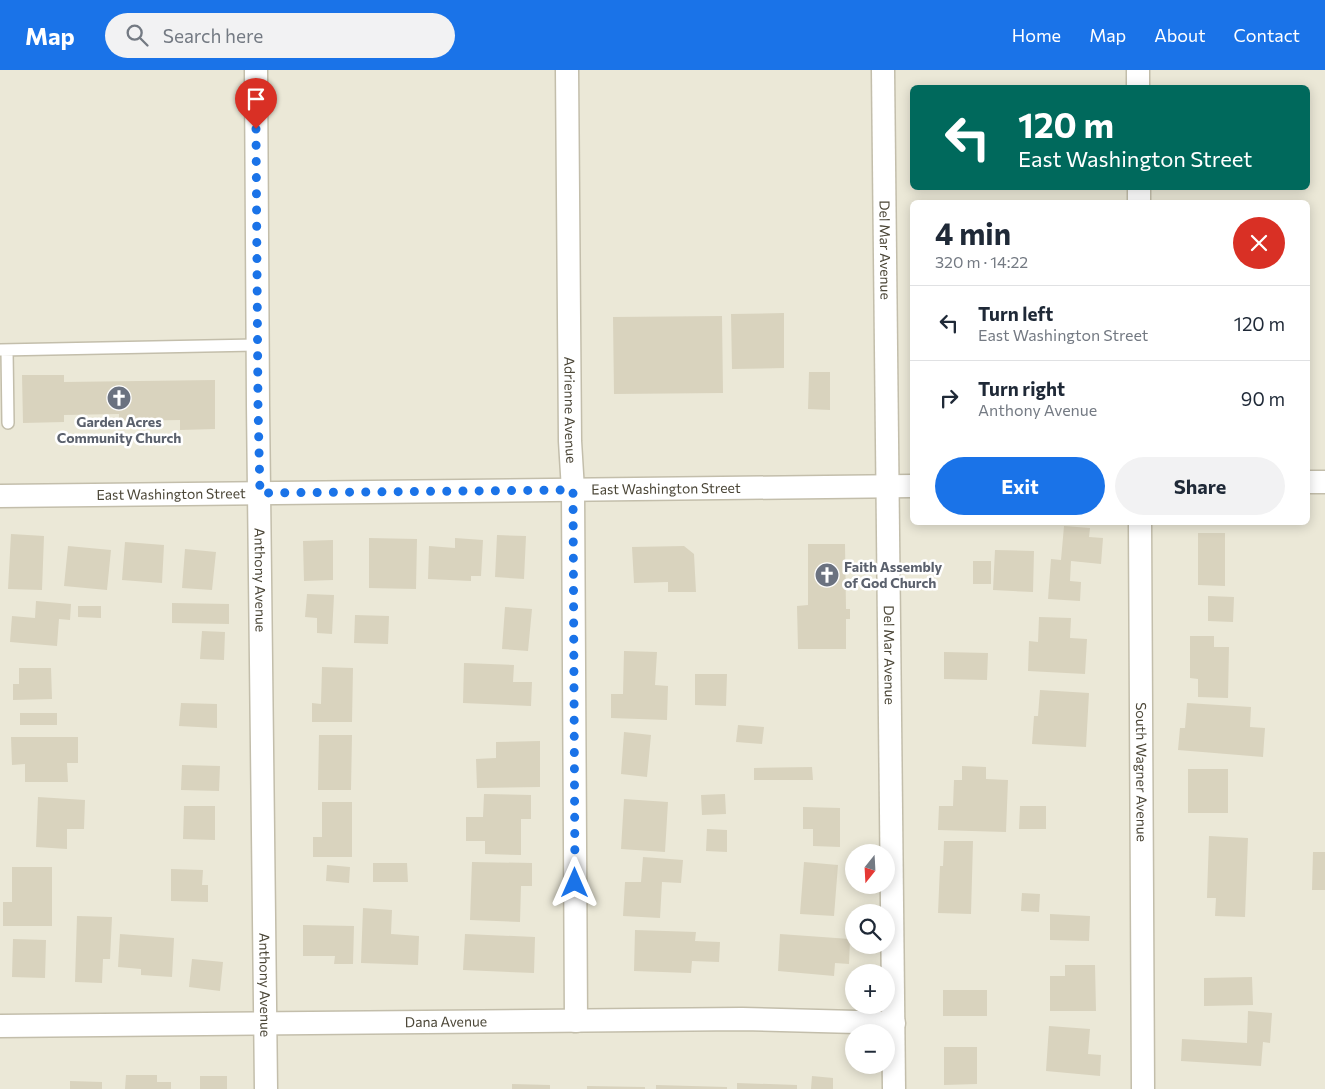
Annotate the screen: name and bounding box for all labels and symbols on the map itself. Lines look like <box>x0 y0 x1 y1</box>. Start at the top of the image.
pin <box>235 78 277 129</box>
street label: Del Mar Avenue <box>876 200 894 300</box>
street label: Adrienne Avenue <box>561 356 580 464</box>
church icon: Garden Acres Community Church <box>106 385 132 411</box>
place label: Garden Acres Community Church <box>57 413 181 446</box>
street label: East Washington Street <box>591 479 741 498</box>
street label: East Washington Street <box>96 484 246 503</box>
street label: Anthony Avenue <box>251 528 270 632</box>
place label: Faith Assembly of God Church <box>844 558 943 591</box>
church icon: Faith Assembly of God Church <box>814 562 840 588</box>
street label: Del Mar Avenue <box>881 605 899 705</box>
street label: South Wagner Avenue <box>1133 702 1151 842</box>
north arrow <box>845 844 895 894</box>
position arrow <box>548 856 600 908</box>
street label: Anthony Avenue <box>256 933 274 1037</box>
street label: Dana Avenue <box>405 1012 487 1030</box>

